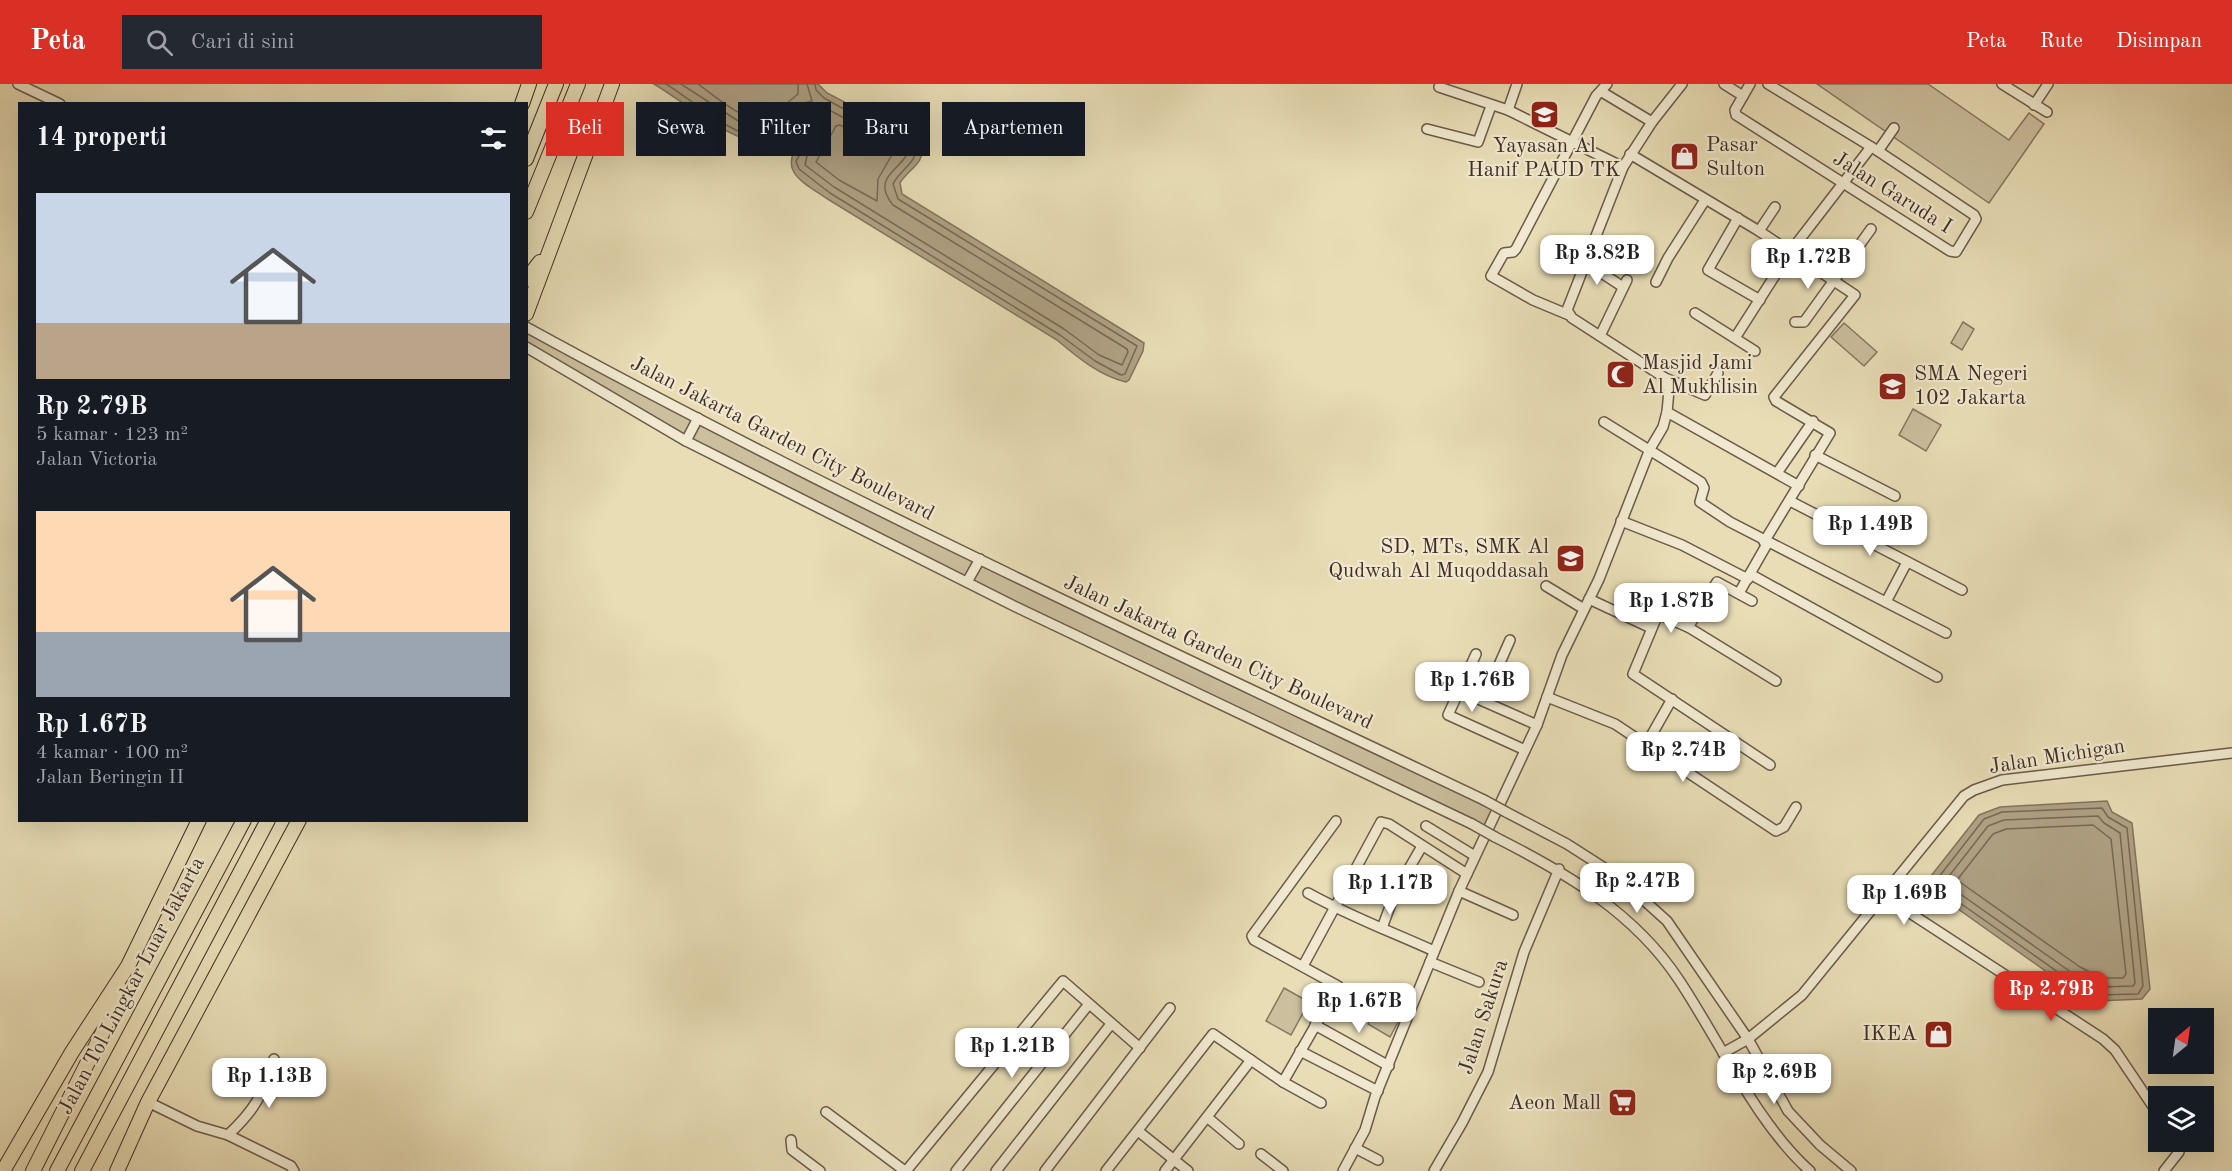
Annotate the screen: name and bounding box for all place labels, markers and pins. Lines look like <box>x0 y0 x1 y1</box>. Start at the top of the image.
school or university icon: Yayasan Al Hanif PAUD TK <box>1528 99 1560 131</box>
place label: Pasar Sulton <box>1706 135 1765 180</box>
place label: Yayasan Al Hanif PAUD TK <box>1467 136 1621 181</box>
shop icon: Pasar Sulton <box>1669 141 1701 173</box>
pin: Rp 3.82B <box>1535 235 1659 286</box>
pin: Rp 1.72B <box>1746 239 1870 290</box>
place label: Masjid Jami Al Mukhlisin <box>1642 353 1758 398</box>
mosque icon: Masjid Jami Al Mukhlisin <box>1605 359 1637 391</box>
place label: SMA Negeri 102 Jakarta <box>1914 364 2028 409</box>
school or university icon: SMA Negeri 102 Jakarta <box>1877 370 1909 402</box>
pin: Rp 1.49B <box>1808 506 1932 557</box>
place label: SD, MTs, SMK Al Qudwah Al Muqoddasah <box>1328 537 1549 582</box>
school or university icon: SD, MTs, SMK Al Qudwah Al Muqoddasah <box>1554 543 1586 575</box>
pin: Rp 1.87B <box>1609 583 1733 634</box>
pin: Rp 1.76B <box>1410 662 1534 713</box>
pin: Rp 2.74B <box>1621 732 1745 783</box>
pin: Rp 2.47B <box>1575 863 1699 914</box>
pin: Rp 1.17B <box>1328 865 1452 916</box>
pin: Rp 1.69B <box>1842 875 1966 926</box>
pin: Rp 2.79B <box>1989 971 2113 1022</box>
pin: Rp 1.67B <box>1297 983 1421 1034</box>
shop icon: IKEA <box>1922 1018 1954 1050</box>
place label: IKEA <box>1862 1024 1917 1045</box>
pin: Rp 1.21B <box>950 1028 1074 1079</box>
pin: Rp 2.69B <box>1712 1054 1836 1105</box>
pin: Rp 1.13B <box>207 1058 331 1109</box>
supermarket icon: Aeon Mall <box>1606 1087 1638 1119</box>
place label: Aeon Mall <box>1508 1093 1601 1114</box>

